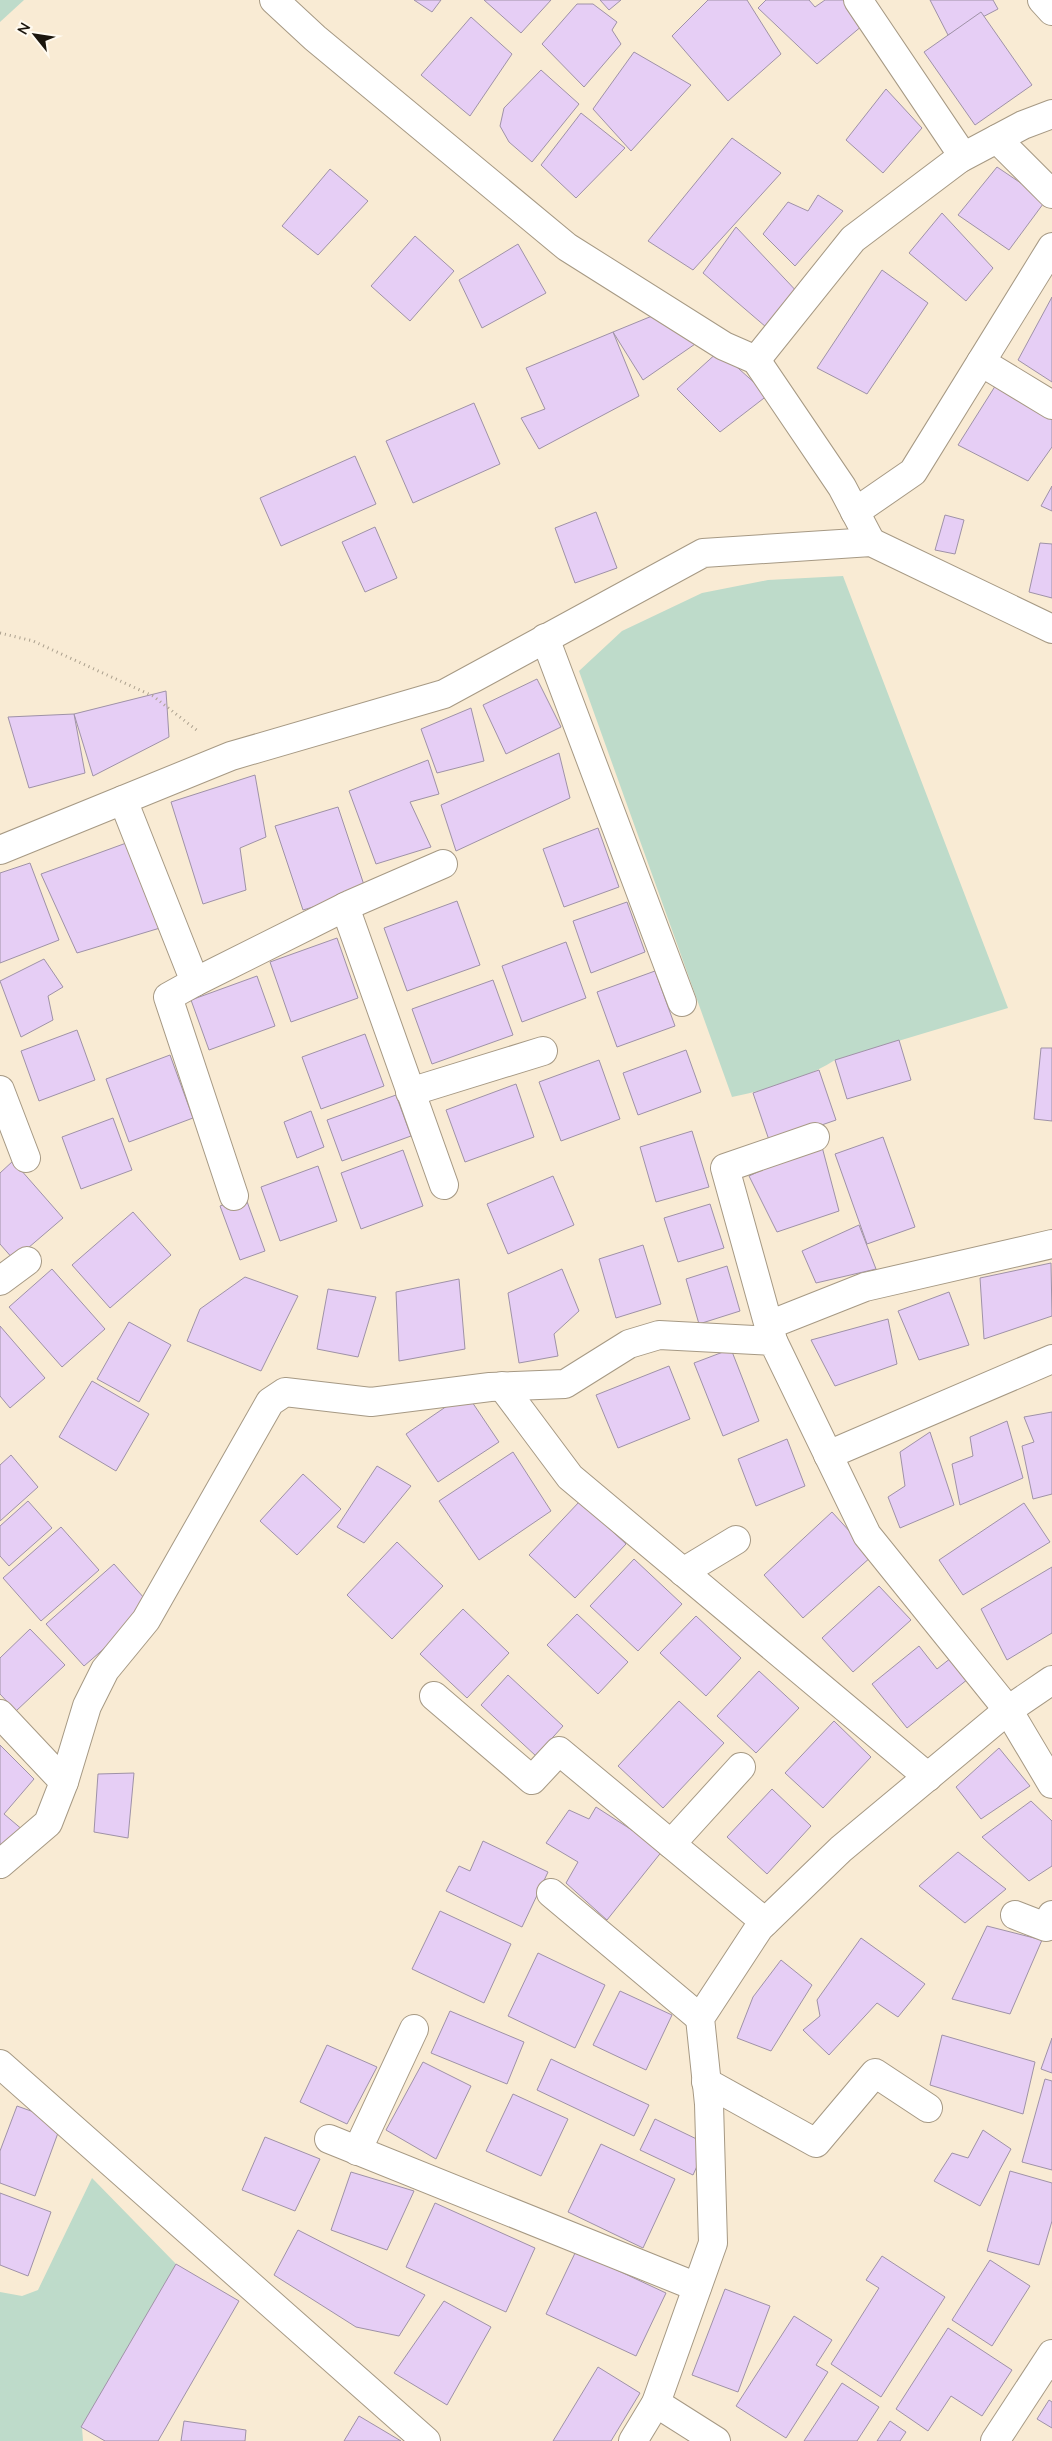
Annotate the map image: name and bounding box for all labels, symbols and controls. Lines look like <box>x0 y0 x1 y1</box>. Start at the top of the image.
north arrow <box>10 10 60 60</box>
text: N <box>13 19 33 37</box>

